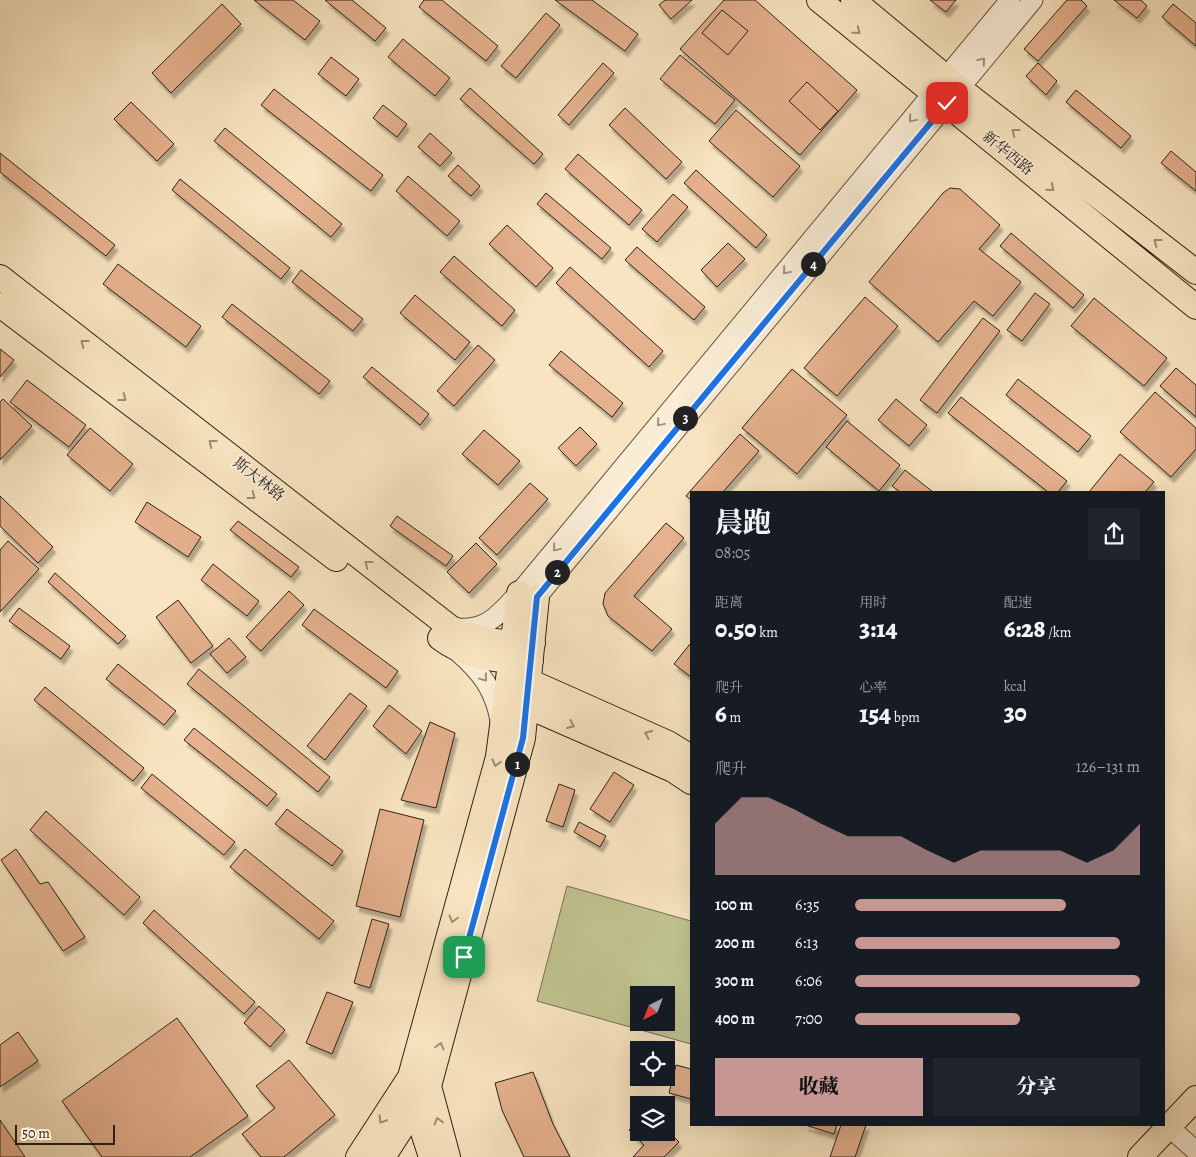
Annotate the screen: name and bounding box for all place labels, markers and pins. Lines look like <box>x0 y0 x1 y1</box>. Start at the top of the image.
pin <box>926 82 968 124</box>
pin: 4 <box>800 252 826 276</box>
pin: 3 <box>672 406 698 430</box>
pin: 2 <box>544 560 570 584</box>
pin: 1 <box>504 752 530 776</box>
pin <box>443 936 485 978</box>

